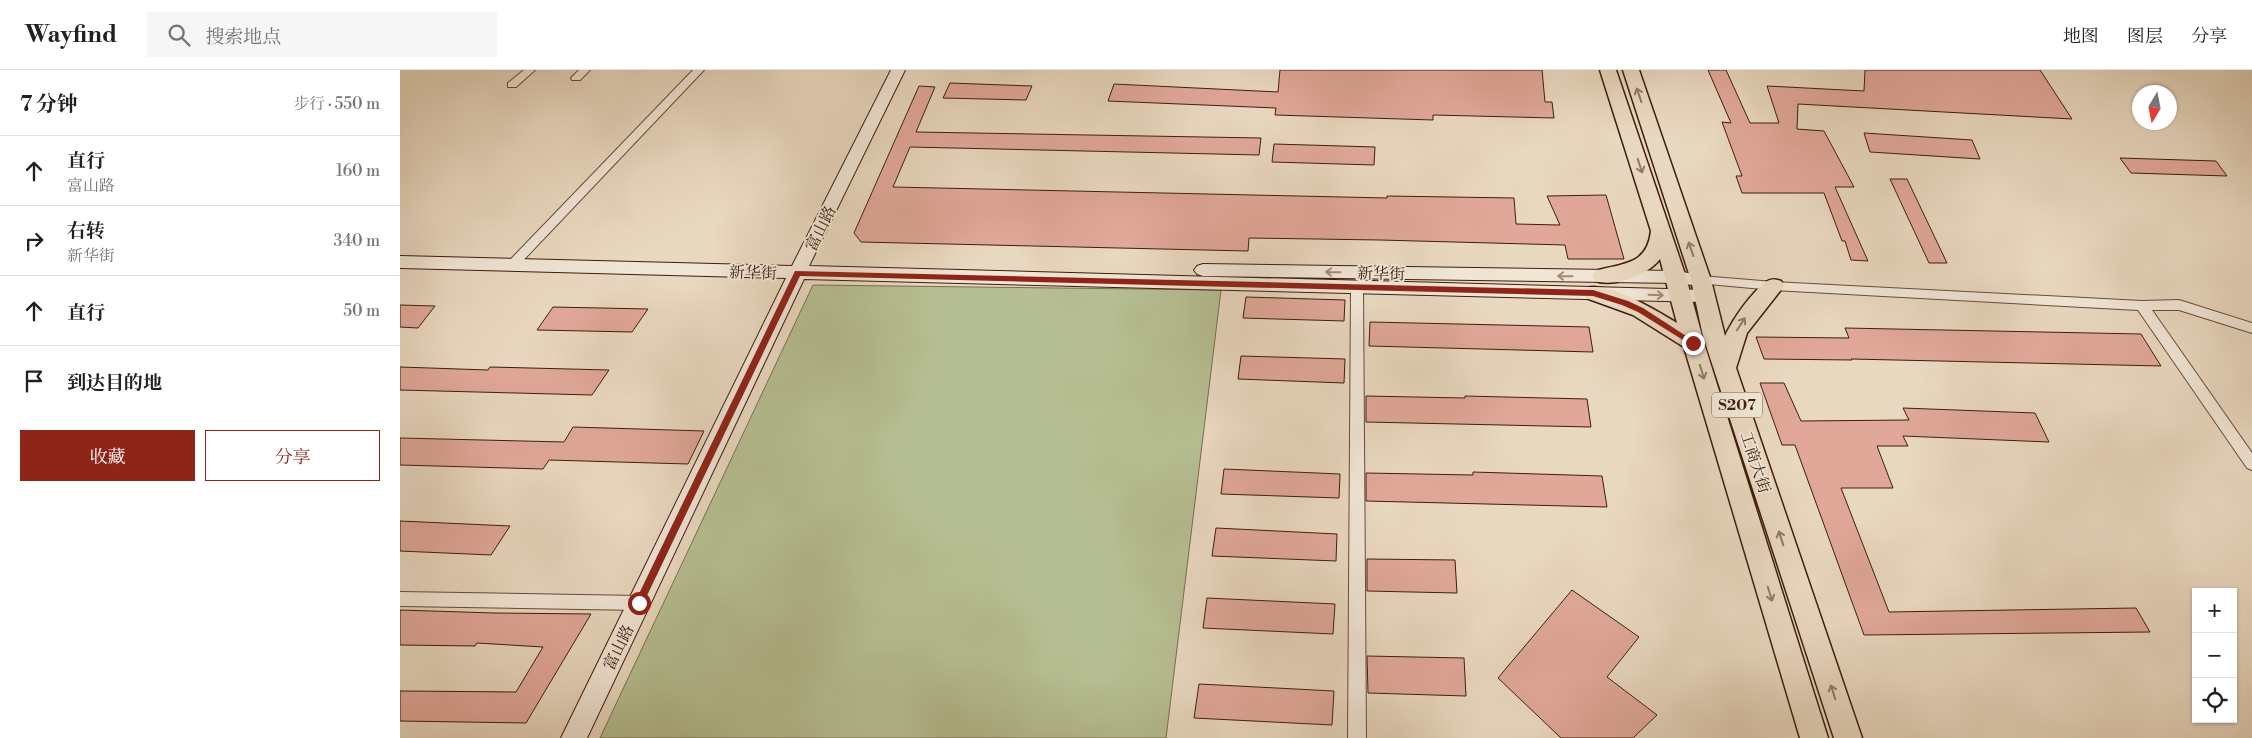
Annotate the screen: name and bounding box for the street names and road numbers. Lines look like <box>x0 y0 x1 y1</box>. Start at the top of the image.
street label: 富山路 <box>801 202 840 254</box>
street label: 新华街 <box>729 262 777 284</box>
street label: 新华街 <box>1357 264 1405 284</box>
road number: S207 <box>1712 392 1762 418</box>
street label: 工商大街 <box>1736 429 1774 496</box>
street label: 富山路 <box>599 621 638 673</box>

